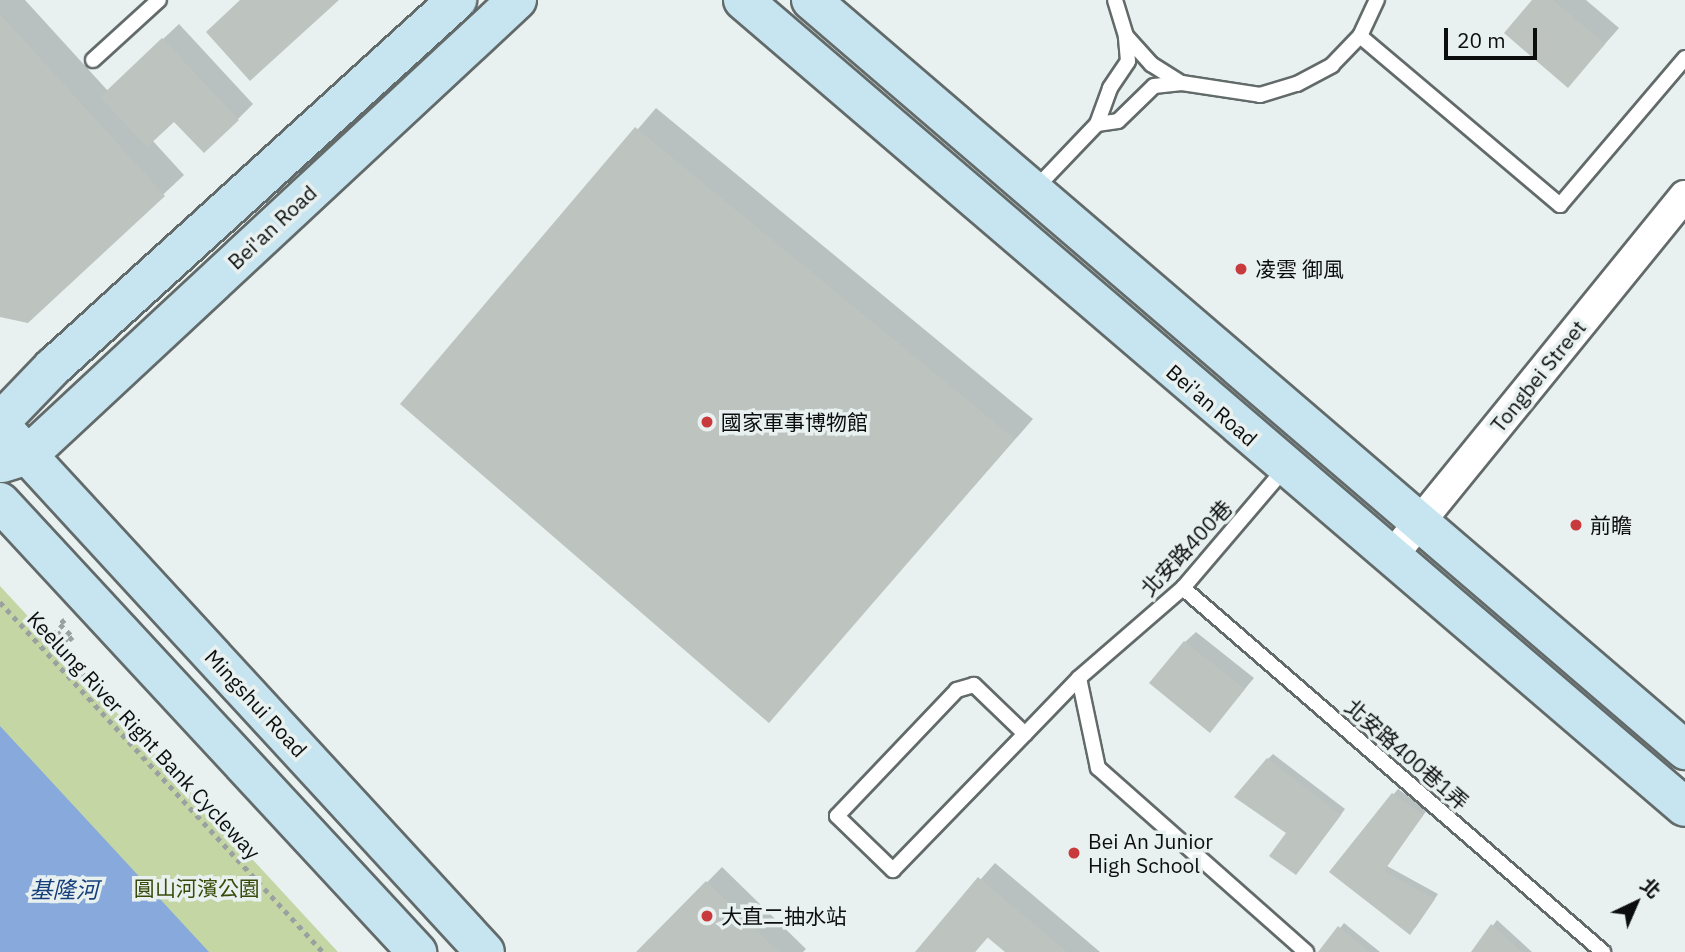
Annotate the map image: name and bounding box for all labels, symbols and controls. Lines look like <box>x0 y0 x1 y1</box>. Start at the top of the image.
scale bar <box>1447 14 1540 58</box>
text: 20 m <box>1457 26 1506 54</box>
street label: Bei'an Road <box>222 180 322 274</box>
place label: 凌雲 御風 <box>1255 256 1344 282</box>
marker: 凌雲 御風 <box>1233 261 1249 277</box>
street label: Tongbei Street <box>1485 315 1591 437</box>
street label: Bei'an Road <box>1161 359 1263 451</box>
place label: 國家軍事博物館 <box>721 409 868 435</box>
marker: 國家軍事博物館 <box>699 414 715 430</box>
street label: 北安路400巷 <box>1135 495 1237 601</box>
place label: 前瞻 <box>1590 512 1632 538</box>
marker: 前瞻 <box>1568 517 1584 533</box>
street label: Keelung River Right Bank Cycleway <box>22 606 266 864</box>
street label: Mingshui Road <box>200 644 312 762</box>
street label: 北安路400巷1弄 <box>1340 694 1474 814</box>
place label: Bei An Junior High School <box>1088 828 1213 878</box>
marker: Bei An Junior High School <box>1066 845 1082 861</box>
north arrow <box>1601 868 1671 938</box>
text: 北 <box>1635 873 1666 903</box>
water label: 基隆河 <box>30 875 98 903</box>
park label: 圓山河濱公園 <box>134 875 260 901</box>
place label: 大直二抽水站 <box>721 903 847 929</box>
marker: 大直二抽水站 <box>699 908 715 924</box>

